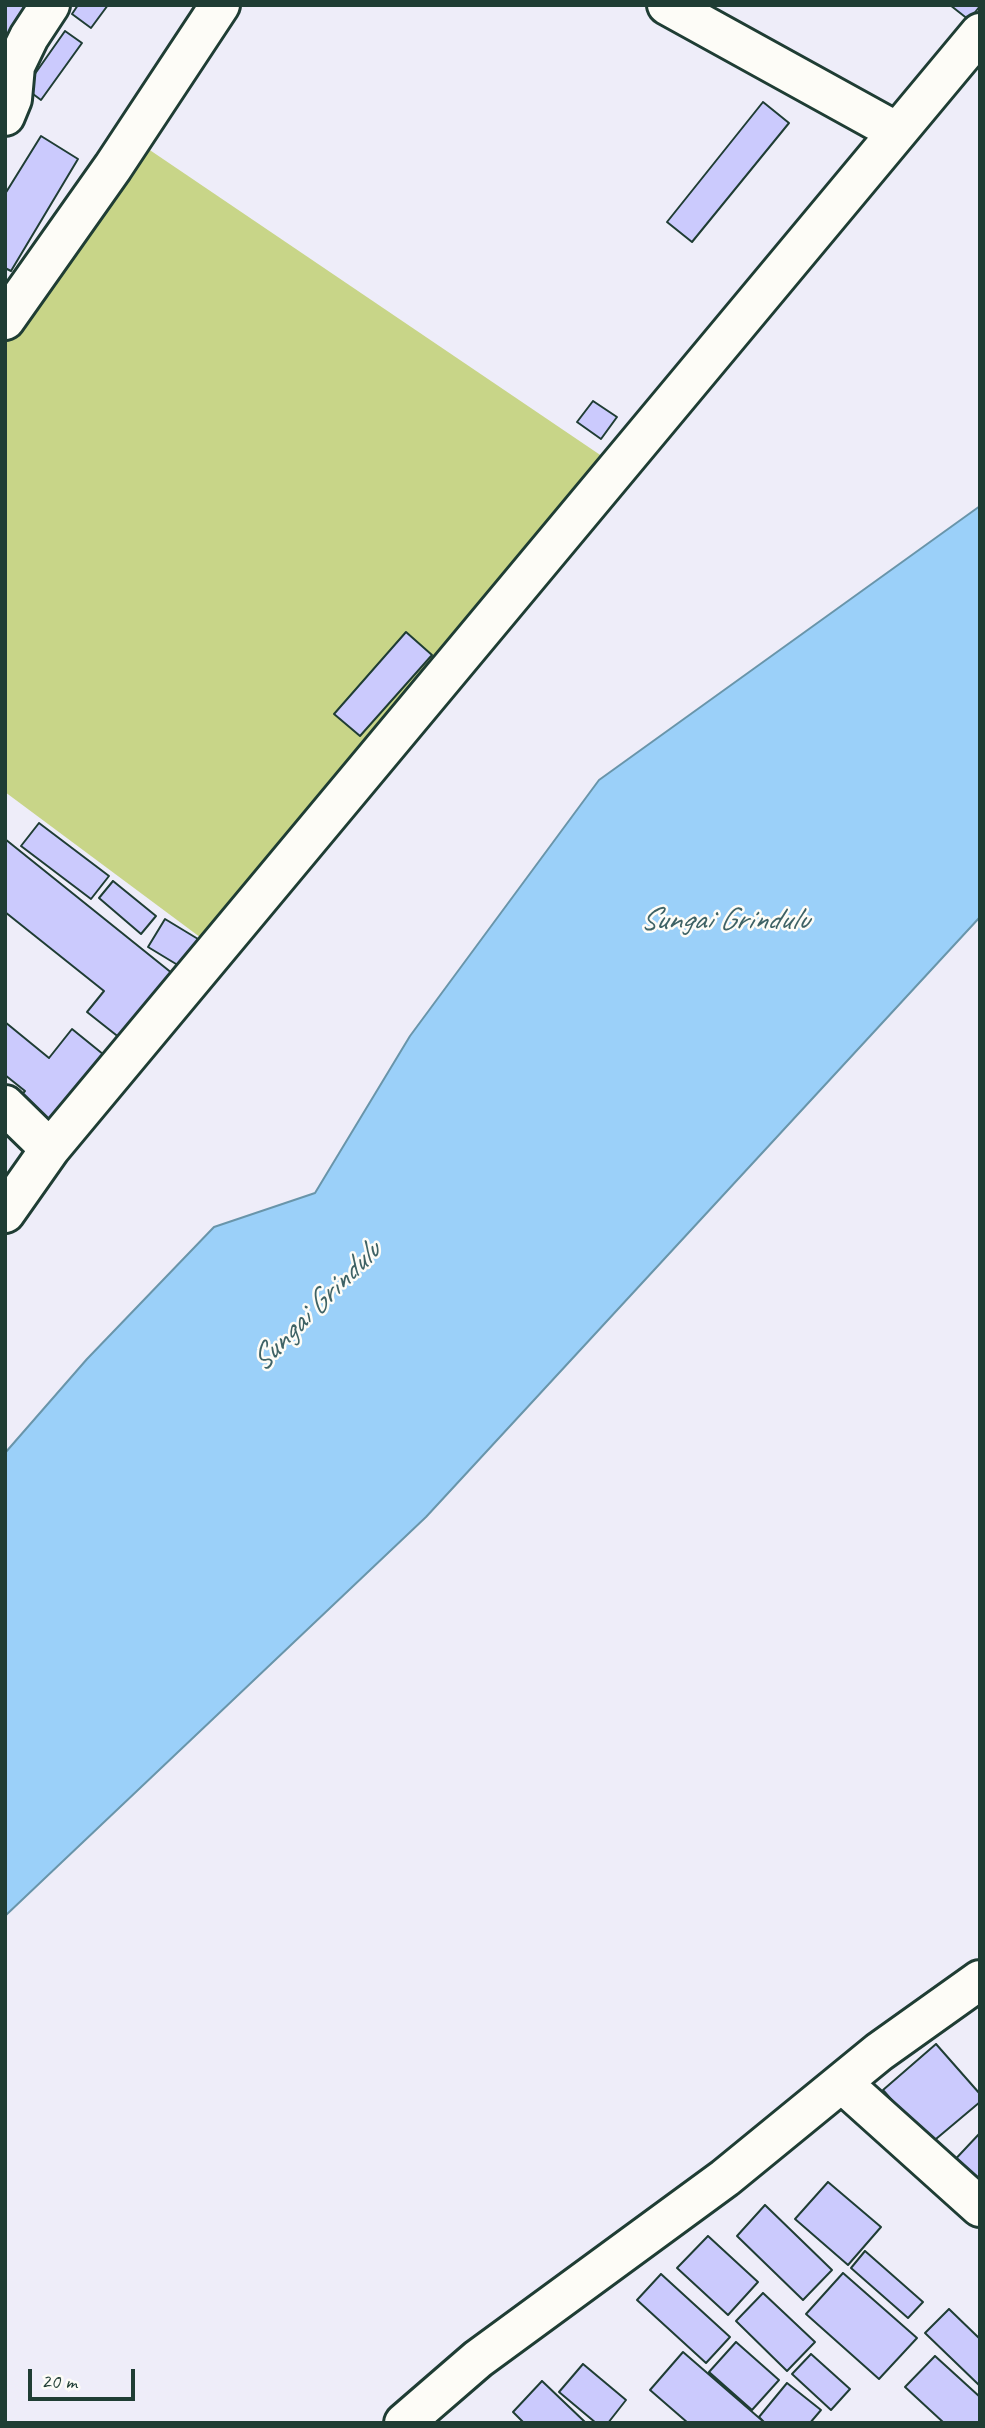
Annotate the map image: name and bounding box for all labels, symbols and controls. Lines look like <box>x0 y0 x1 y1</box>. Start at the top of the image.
water label: Sungai Grindulu <box>640 902 808 940</box>
water label: Sungai Grindulu <box>243 1234 389 1380</box>
scale bar <box>32 2354 138 2398</box>
text: 20 m <box>41 2368 77 2394</box>

